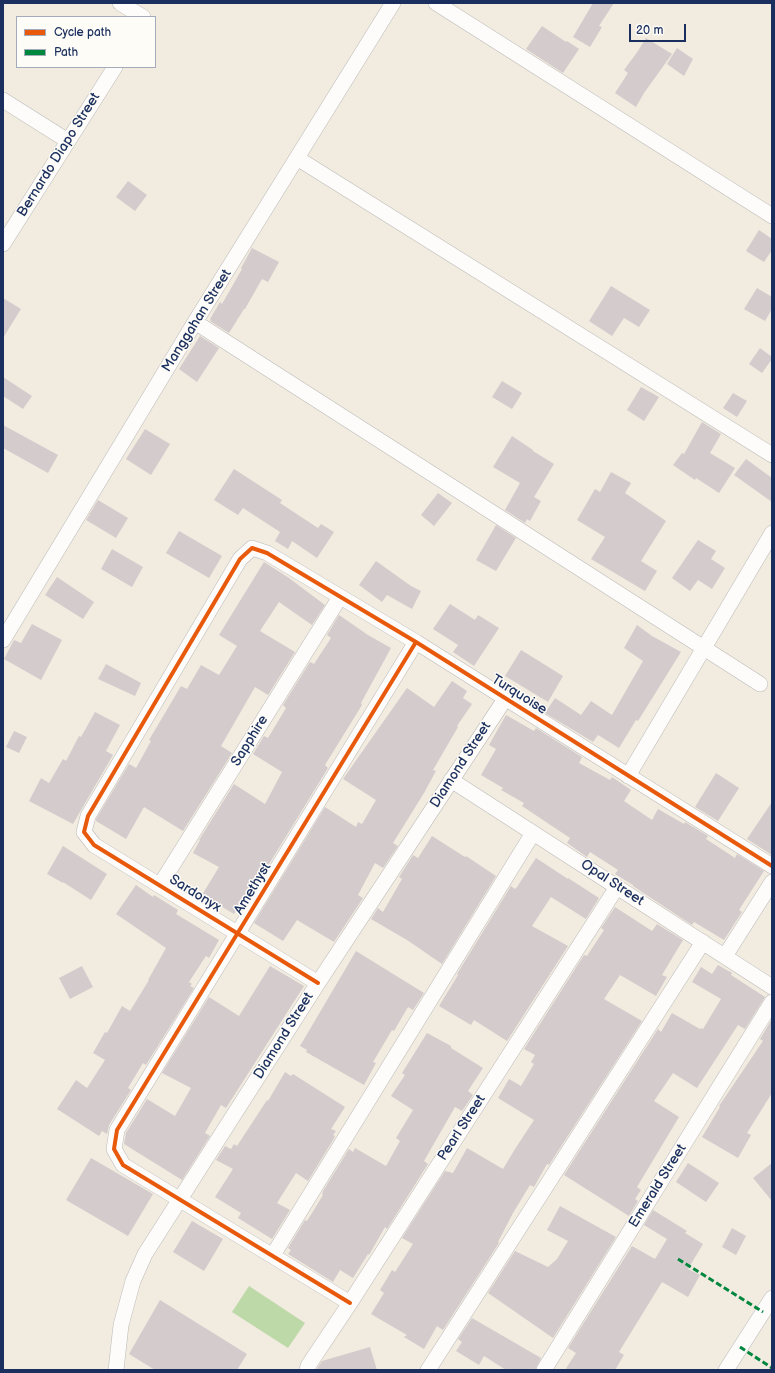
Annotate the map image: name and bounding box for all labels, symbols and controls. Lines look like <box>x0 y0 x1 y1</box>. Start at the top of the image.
legend <box>16 16 156 68</box>
scale bar <box>631 16 688 42</box>
text: 20 m <box>636 23 663 38</box>
text: Cycle path <box>54 25 111 40</box>
text: Path <box>54 45 78 60</box>
street label: Bernardo Diapo Street <box>14 90 104 220</box>
street label: Manggahan Street <box>159 267 235 375</box>
street label: Turquoise <box>488 671 550 719</box>
street label: Sapphire <box>228 712 272 770</box>
street label: Diamond Street <box>427 719 495 811</box>
street label: Opal Street <box>577 856 647 910</box>
street label: Amethyst <box>231 860 275 918</box>
street label: Sardonyx <box>166 872 224 916</box>
street label: Diamond Street <box>251 990 317 1082</box>
street label: Pearl Street <box>435 1092 489 1164</box>
street label: Emerald Street <box>626 1141 690 1231</box>

